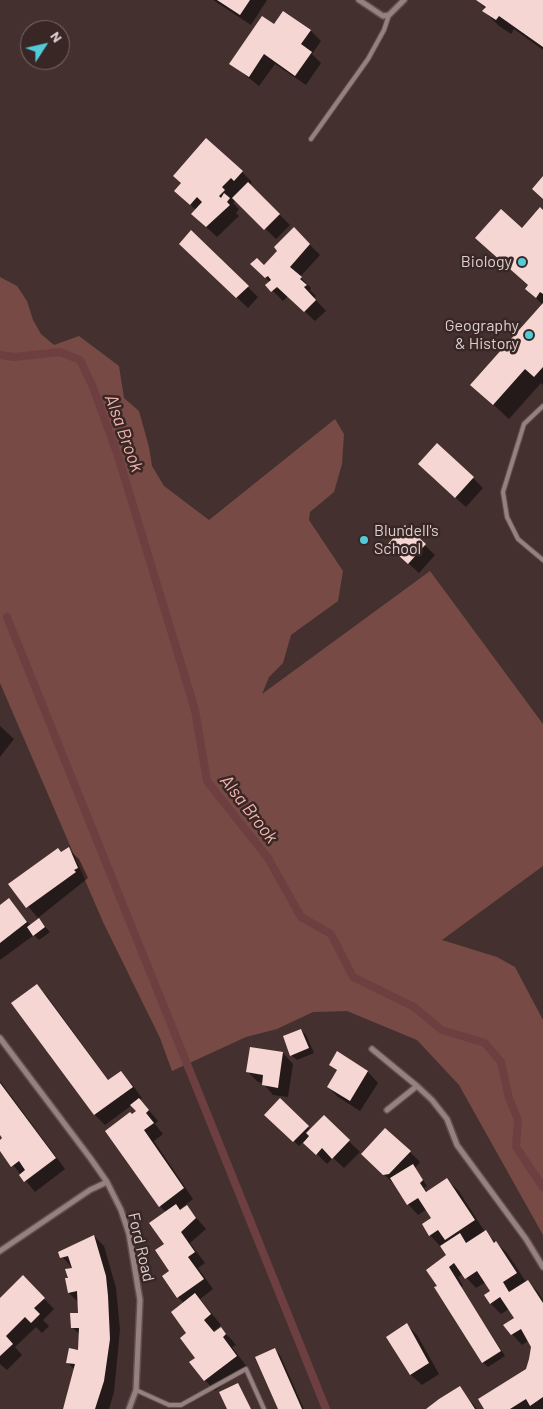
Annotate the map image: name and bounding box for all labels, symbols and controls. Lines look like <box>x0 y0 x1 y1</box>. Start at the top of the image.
north arrow <box>20 20 70 70</box>
text: N <box>47 28 67 45</box>
place label: Biology <box>461 252 512 272</box>
marker: Biology <box>516 256 528 268</box>
place label: Geography & History <box>445 316 519 354</box>
marker: Geography & History <box>523 329 535 341</box>
water label: Alsa Brook <box>100 391 148 475</box>
place label: Blundell's School <box>374 521 439 559</box>
marker: Blundell's School <box>358 534 370 546</box>
water label: Alsa Brook <box>216 770 282 848</box>
street label: Ford Road <box>124 1211 158 1283</box>

